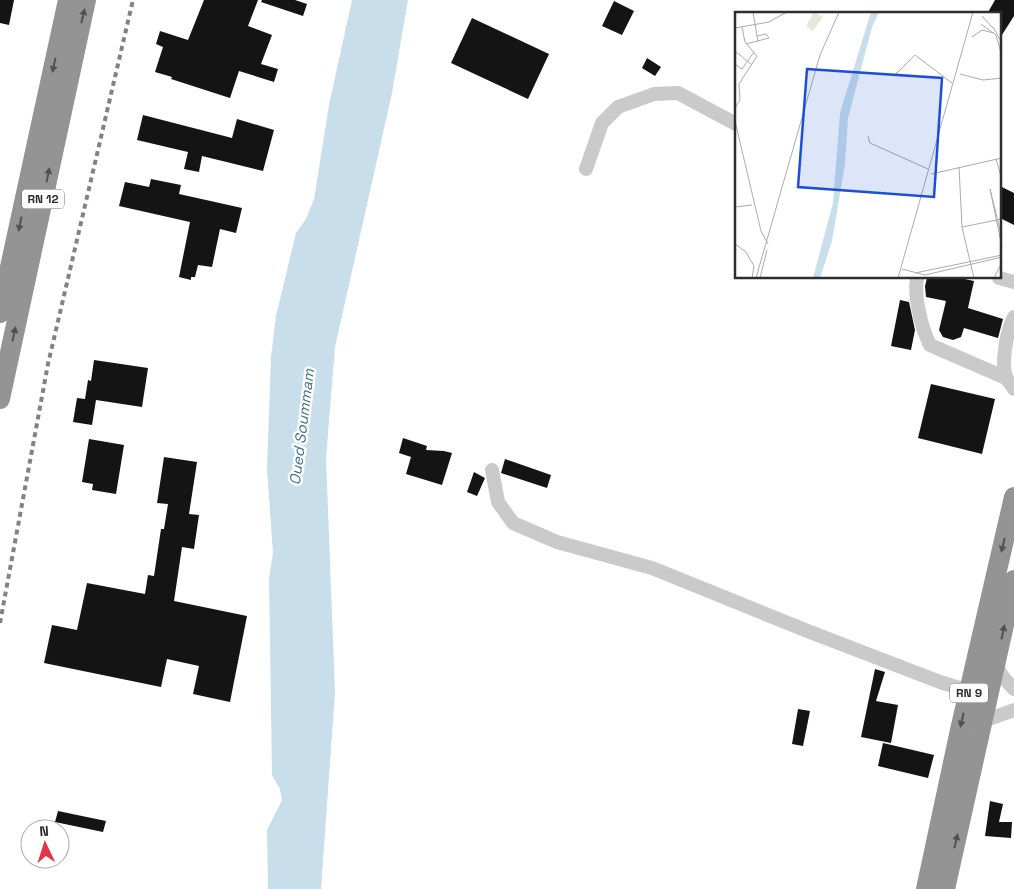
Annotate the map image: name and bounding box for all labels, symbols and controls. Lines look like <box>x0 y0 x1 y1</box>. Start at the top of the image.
one-way arrow <box>79 9 87 24</box>
inset map <box>735 12 1002 279</box>
one-way arrow <box>50 57 58 72</box>
one-way arrow <box>44 167 52 182</box>
road number: RN 12 <box>22 190 64 208</box>
one-way arrow <box>16 216 24 231</box>
one-way arrow <box>10 326 18 341</box>
water label: Oued Soummam <box>285 367 318 486</box>
one-way arrow <box>999 537 1007 552</box>
one-way arrow <box>999 623 1007 639</box>
road number: RN 9 <box>950 684 988 702</box>
one-way arrow <box>958 712 966 727</box>
north arrow <box>20 819 70 869</box>
text: N <box>39 822 49 840</box>
one-way arrow <box>952 834 960 849</box>

